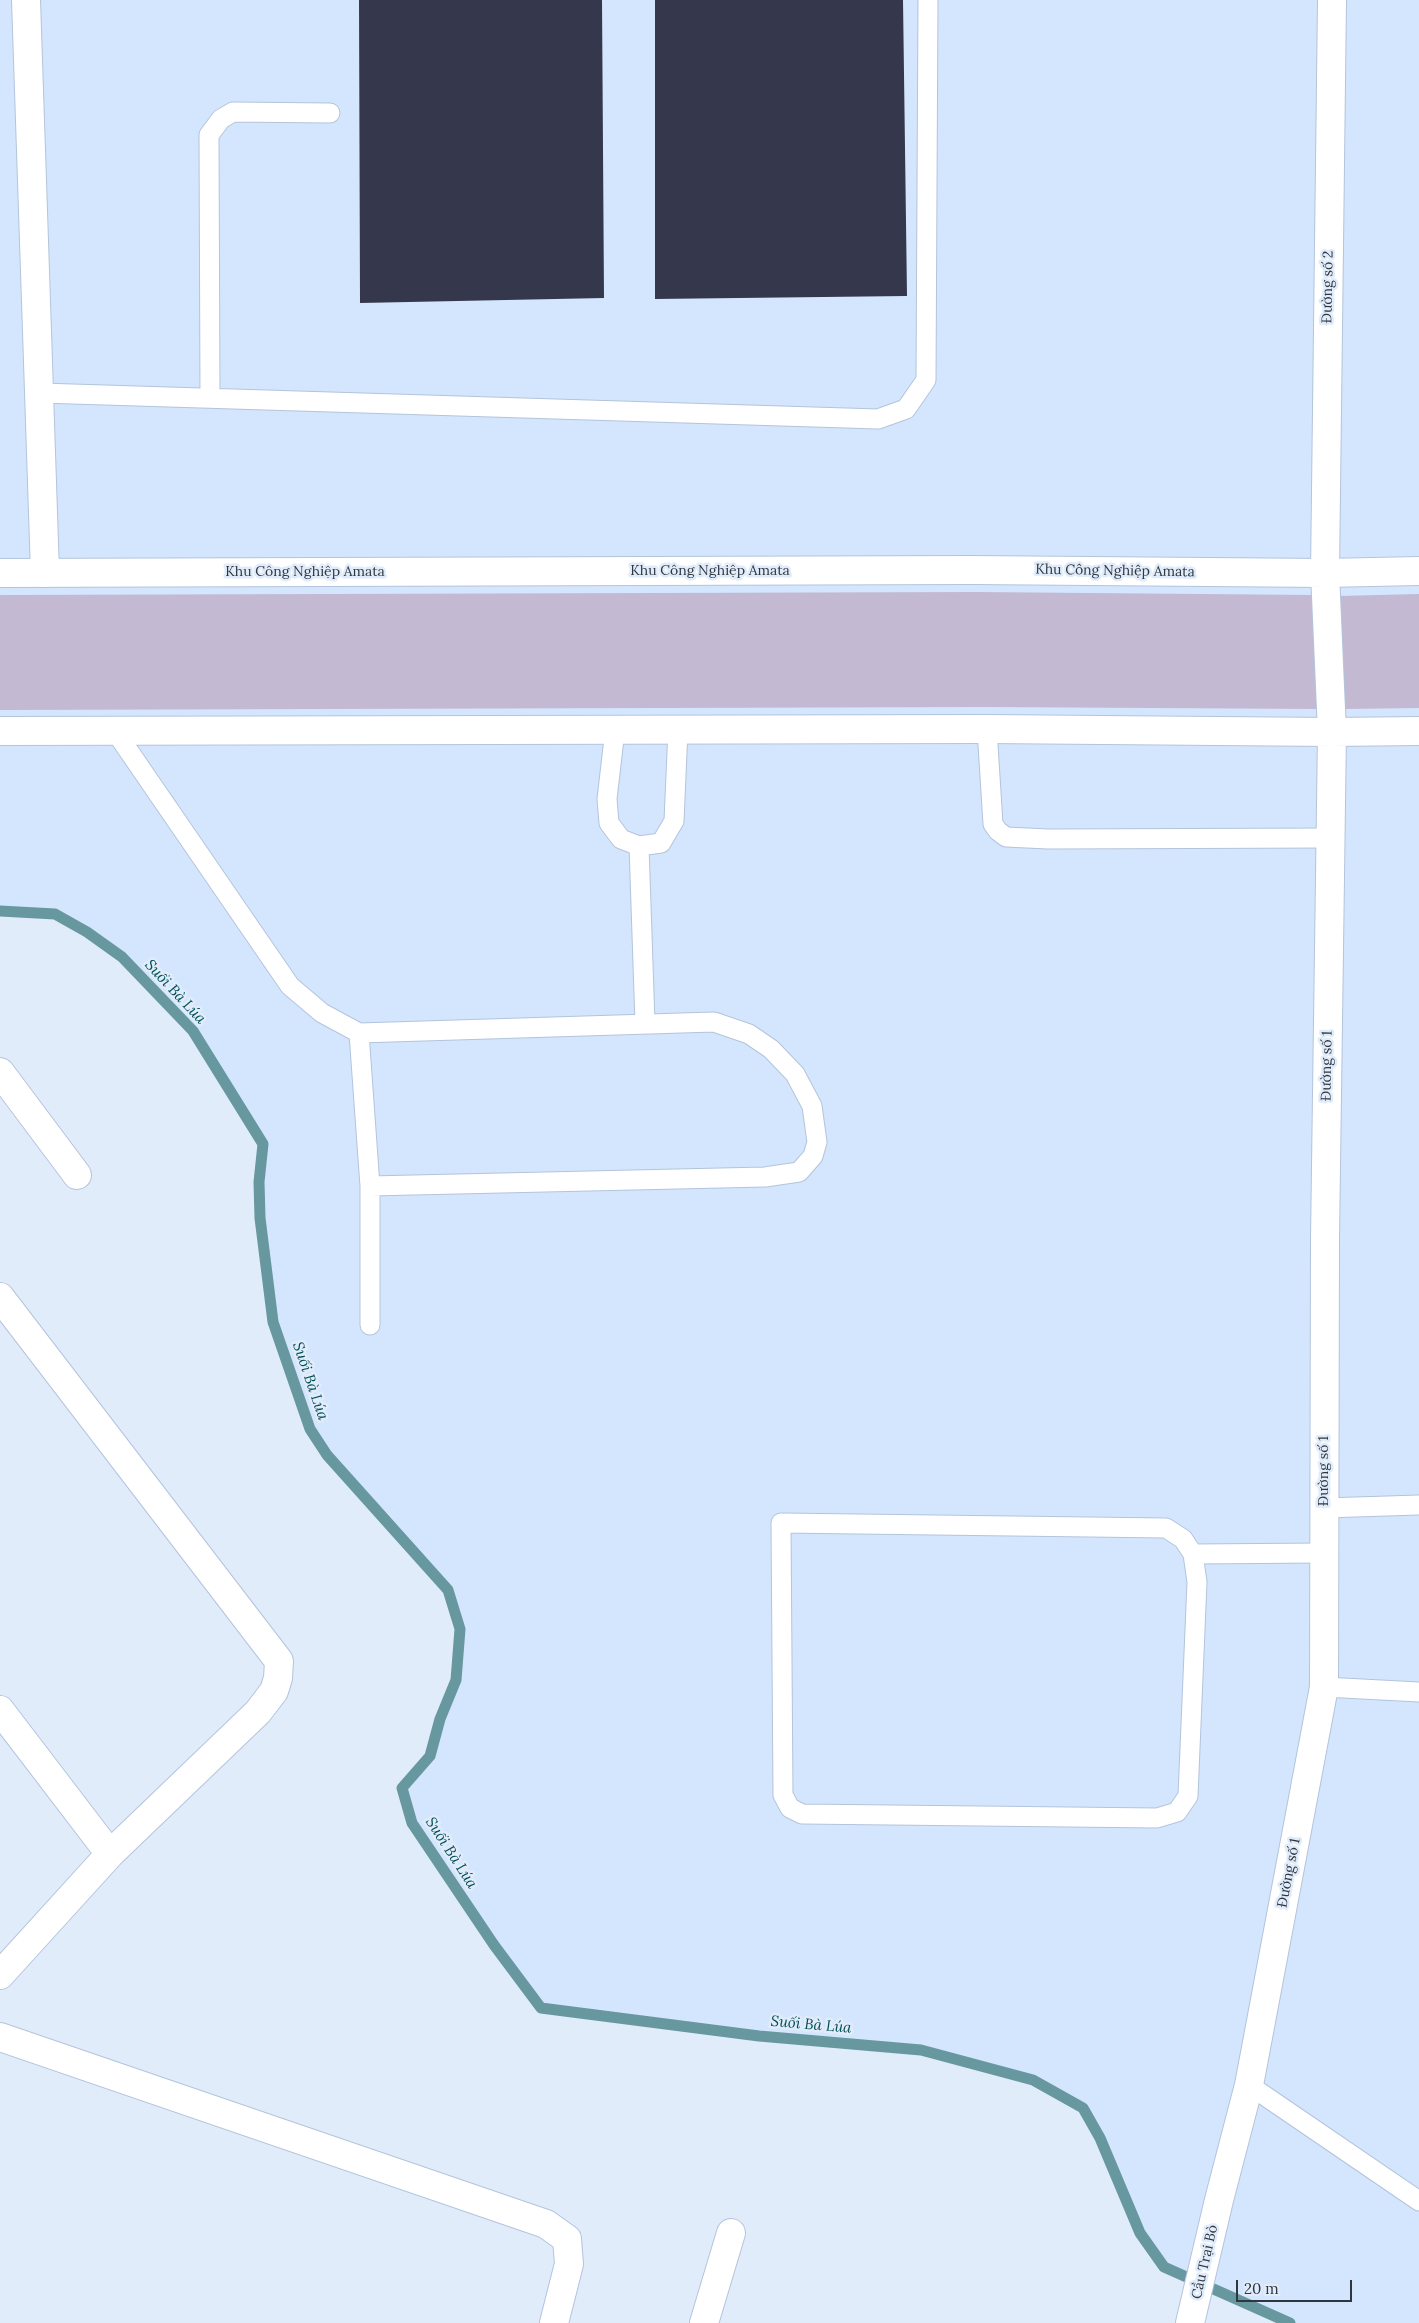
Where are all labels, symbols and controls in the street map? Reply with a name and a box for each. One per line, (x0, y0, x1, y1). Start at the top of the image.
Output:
street label: Đường số 2 (1319, 250, 1337, 324)
street label: Khu Công Nghiệp Amata (1035, 561, 1195, 581)
street label: Khu Công Nghiệp Amata (630, 563, 790, 579)
street label: Khu Công Nghiệp Amata (225, 564, 385, 580)
water label: Suối Bà Lúa (141, 956, 209, 1028)
street label: Đường số 1 (1318, 1031, 1336, 1101)
water label: Suối Bà Lúa (288, 1340, 332, 1422)
street label: Đường số 1 (1316, 1436, 1332, 1506)
water label: Suối Bà Lúa (421, 1814, 481, 1892)
street label: Đường số 1 (1274, 1837, 1304, 1909)
water label: Suối Bà Lúa (770, 2013, 852, 2037)
street label: Cầu Trại Bò (1188, 2223, 1222, 2301)
scale bar (1239, 2270, 1355, 2302)
text: 20 m (1244, 2279, 1279, 2298)

